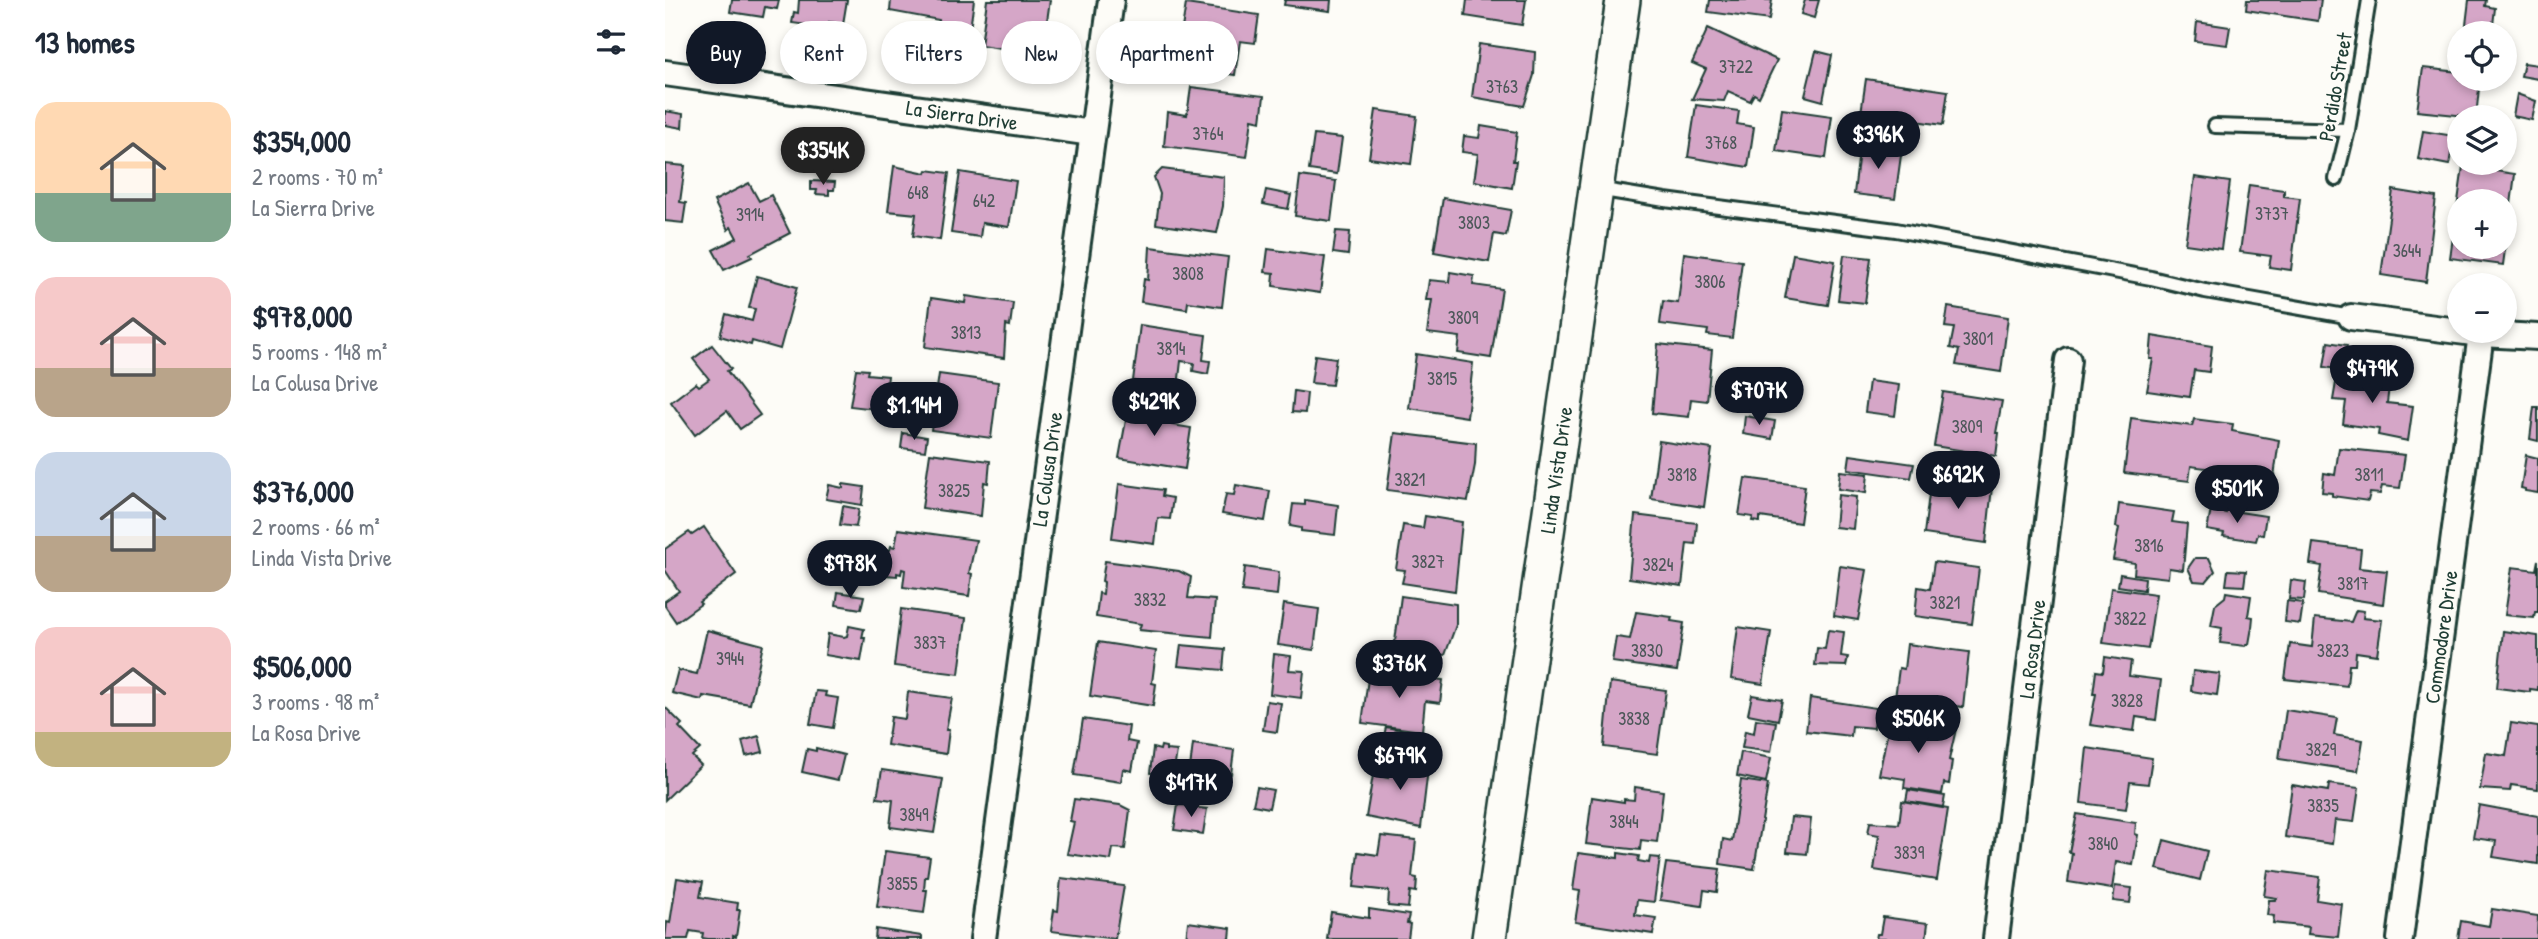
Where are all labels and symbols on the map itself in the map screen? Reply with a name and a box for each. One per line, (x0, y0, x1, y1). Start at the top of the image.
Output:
street label: Perdido Street (2311, 30, 2359, 144)
house number: 3722 (1719, 54, 1753, 79)
house number: 3763 (1486, 74, 1518, 99)
street label: La Sierra Drive (904, 93, 1020, 137)
pin: $396K (1829, 111, 1927, 171)
house number: 3764 (1193, 121, 1224, 146)
pin: $354K (774, 128, 872, 187)
house number: 3768 (1705, 130, 1737, 155)
house number: 648 (907, 180, 929, 205)
house number: 642 (973, 188, 996, 213)
house number: 3737 (2255, 201, 2289, 226)
house number: 3914 (736, 202, 764, 227)
house number: 3803 (1458, 210, 1490, 235)
house number: 3644 (2393, 238, 2422, 263)
house number: 3808 (1172, 261, 1204, 286)
house number: 3806 (1694, 269, 1726, 294)
house number: 3809 (1448, 305, 1479, 330)
house number: 3813 (951, 320, 981, 345)
house number: 3801 (1963, 326, 1993, 351)
house number: 3814 (1156, 336, 1186, 361)
pin: $479K (2323, 346, 2421, 405)
house number: 3815 (1427, 366, 1457, 391)
pin: $707K (1710, 368, 1808, 427)
pin: $429K (1105, 378, 1203, 438)
pin: $1.14M (857, 382, 971, 442)
street label: Linda Vista Drive (1533, 405, 1579, 535)
street label: La Colusa Drive (1025, 410, 1069, 528)
house number: 3809 (1952, 414, 1983, 439)
pin: $692K (1909, 452, 2007, 511)
house number: 3818 (1667, 462, 1697, 487)
house number: 3811 (2355, 462, 2383, 487)
pin: $501K (2188, 466, 2286, 525)
house number: 3821 (1395, 467, 1425, 492)
house number: 3825 (938, 478, 970, 503)
house number: 3816 (2134, 533, 2164, 558)
pin: $978K (801, 540, 899, 600)
house number: 3827 (1411, 549, 1445, 574)
house number: 3824 (1642, 552, 1674, 577)
street label: Commodore Drive (2417, 568, 2465, 706)
house number: 3817 (2337, 571, 2369, 596)
house number: 3832 (1134, 587, 1167, 612)
house number: 3821 (1930, 590, 1960, 615)
street label: La Rosa Drive (2012, 598, 2052, 700)
house number: 3822 (2114, 606, 2147, 631)
house number: 3837 (914, 630, 946, 655)
house number: 3830 (1631, 638, 1663, 663)
house number: 3823 (2317, 638, 2349, 663)
pin: $376K (1350, 640, 1448, 700)
house number: 3944 (716, 646, 744, 671)
house number: 3828 (2111, 688, 2143, 713)
pin: $506K (1869, 696, 1967, 755)
house number: 3838 (1618, 706, 1650, 731)
pin: $679K (1351, 732, 1449, 792)
house number: 3829 (2306, 737, 2337, 762)
pin: $417K (1142, 760, 1240, 819)
house number: 3835 (2307, 793, 2339, 818)
house number: 3849 (899, 802, 929, 827)
house number: 3844 (1609, 809, 1639, 834)
house number: 3840 (2088, 831, 2118, 856)
house number: 3839 (1894, 840, 1925, 865)
house number: 3855 (886, 871, 918, 896)

